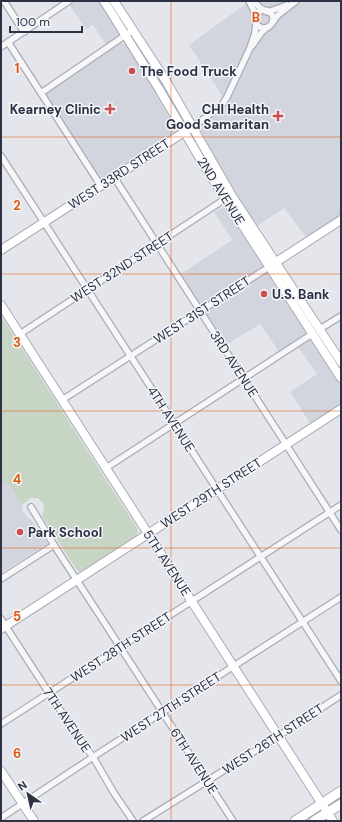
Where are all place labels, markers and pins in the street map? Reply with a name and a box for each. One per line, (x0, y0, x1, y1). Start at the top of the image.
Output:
place label: The Food Truck (140, 63, 237, 80)
marker: The Food Truck (127, 66, 137, 76)
place label: Kearney Clinic (10, 101, 101, 118)
place label: CHI Health Good Samaritan (166, 101, 269, 133)
marker: Kearney Clinic (104, 103, 116, 115)
marker: CHI Health Good Samaritan (272, 110, 284, 122)
place label: U.S. Bank (272, 286, 330, 303)
marker: U.S. Bank (259, 289, 269, 299)
place label: Park School (28, 524, 102, 541)
marker: Park School (15, 527, 25, 537)

